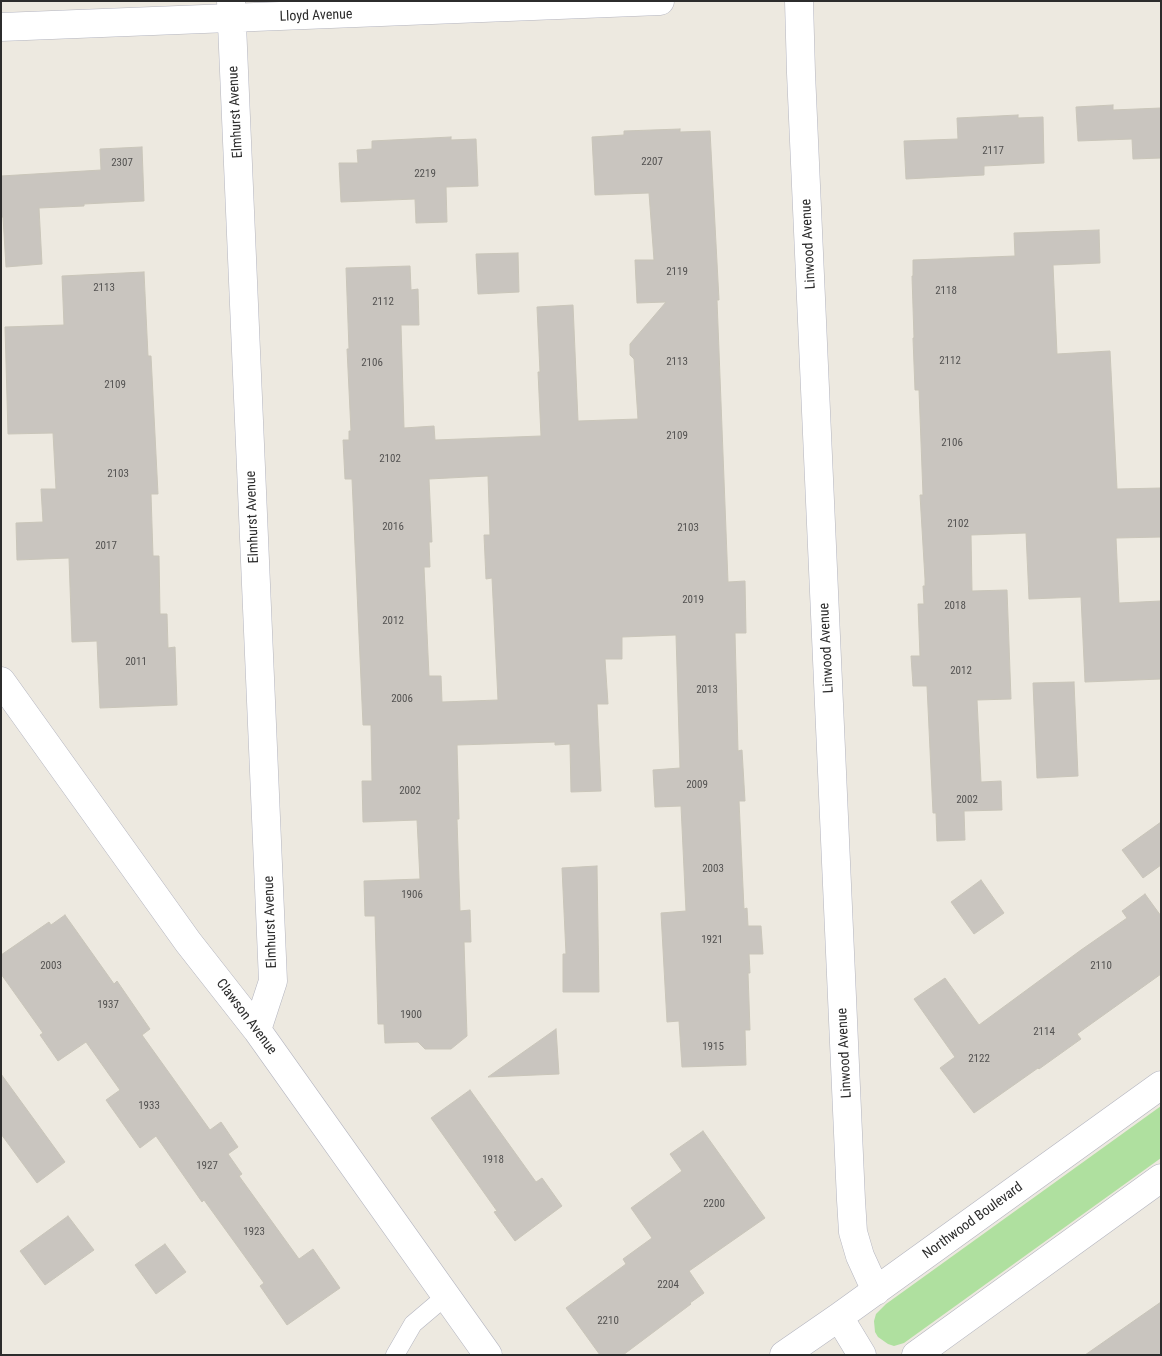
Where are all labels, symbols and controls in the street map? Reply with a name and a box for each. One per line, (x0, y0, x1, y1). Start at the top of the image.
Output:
street label: Lloyd Avenue (279, 6, 353, 26)
street label: Elmhurst Avenue (225, 65, 247, 159)
house number: 2117 (982, 144, 1004, 158)
house number: 2207 (641, 155, 663, 169)
house number: 2307 (111, 156, 133, 170)
house number: 2219 (414, 167, 436, 181)
street label: Linwood Avenue (798, 198, 820, 290)
house number: 2119 (666, 265, 688, 279)
house number: 2113 (93, 281, 115, 295)
house number: 2118 (935, 284, 957, 298)
house number: 2112 (372, 295, 394, 309)
house number: 2112 (939, 354, 961, 368)
house number: 2113 (666, 355, 688, 369)
house number: 2106 (361, 356, 383, 370)
house number: 2109 (104, 378, 126, 392)
house number: 2109 (666, 429, 688, 443)
house number: 2106 (941, 436, 963, 450)
house number: 2102 (379, 452, 401, 466)
house number: 2103 (107, 467, 129, 481)
street label: Elmhurst Avenue (243, 470, 263, 564)
house number: 2102 (947, 517, 969, 531)
house number: 2016 (382, 520, 404, 534)
house number: 2103 (677, 521, 699, 535)
house number: 2017 (95, 539, 117, 553)
house number: 2019 (682, 593, 704, 607)
house number: 2018 (944, 599, 966, 613)
street label: Linwood Avenue (816, 602, 838, 694)
house number: 2012 (382, 614, 404, 628)
house number: 2011 (125, 655, 147, 669)
house number: 2012 (950, 664, 972, 678)
house number: 2013 (696, 683, 718, 697)
house number: 2006 (391, 692, 413, 706)
house number: 2009 (686, 778, 708, 792)
house number: 2002 (399, 784, 421, 798)
house number: 2002 (956, 793, 978, 807)
house number: 2003 (702, 862, 724, 876)
street label: Elmhurst Avenue (261, 875, 281, 969)
house number: 1906 (401, 888, 423, 902)
house number: 1921 (701, 933, 723, 947)
house number: 2003 (40, 959, 62, 973)
house number: 2110 (1090, 959, 1112, 973)
street label: Clawson Avenue (212, 976, 280, 1058)
house number: 1937 (97, 998, 119, 1012)
street label: Linwood Avenue (834, 1007, 856, 1099)
house number: 1900 (400, 1008, 422, 1022)
house number: 2114 (1033, 1025, 1055, 1039)
house number: 1915 (702, 1040, 724, 1054)
house number: 2122 (968, 1052, 990, 1066)
house number: 1933 (138, 1099, 160, 1113)
house number: 1918 (482, 1153, 504, 1167)
house number: 1927 (196, 1159, 218, 1173)
street label: Northwood Boulevard (920, 1179, 1026, 1263)
house number: 2200 (703, 1197, 725, 1211)
house number: 1923 (243, 1225, 265, 1239)
house number: 2204 (657, 1278, 679, 1292)
house number: 2210 (597, 1314, 619, 1328)

